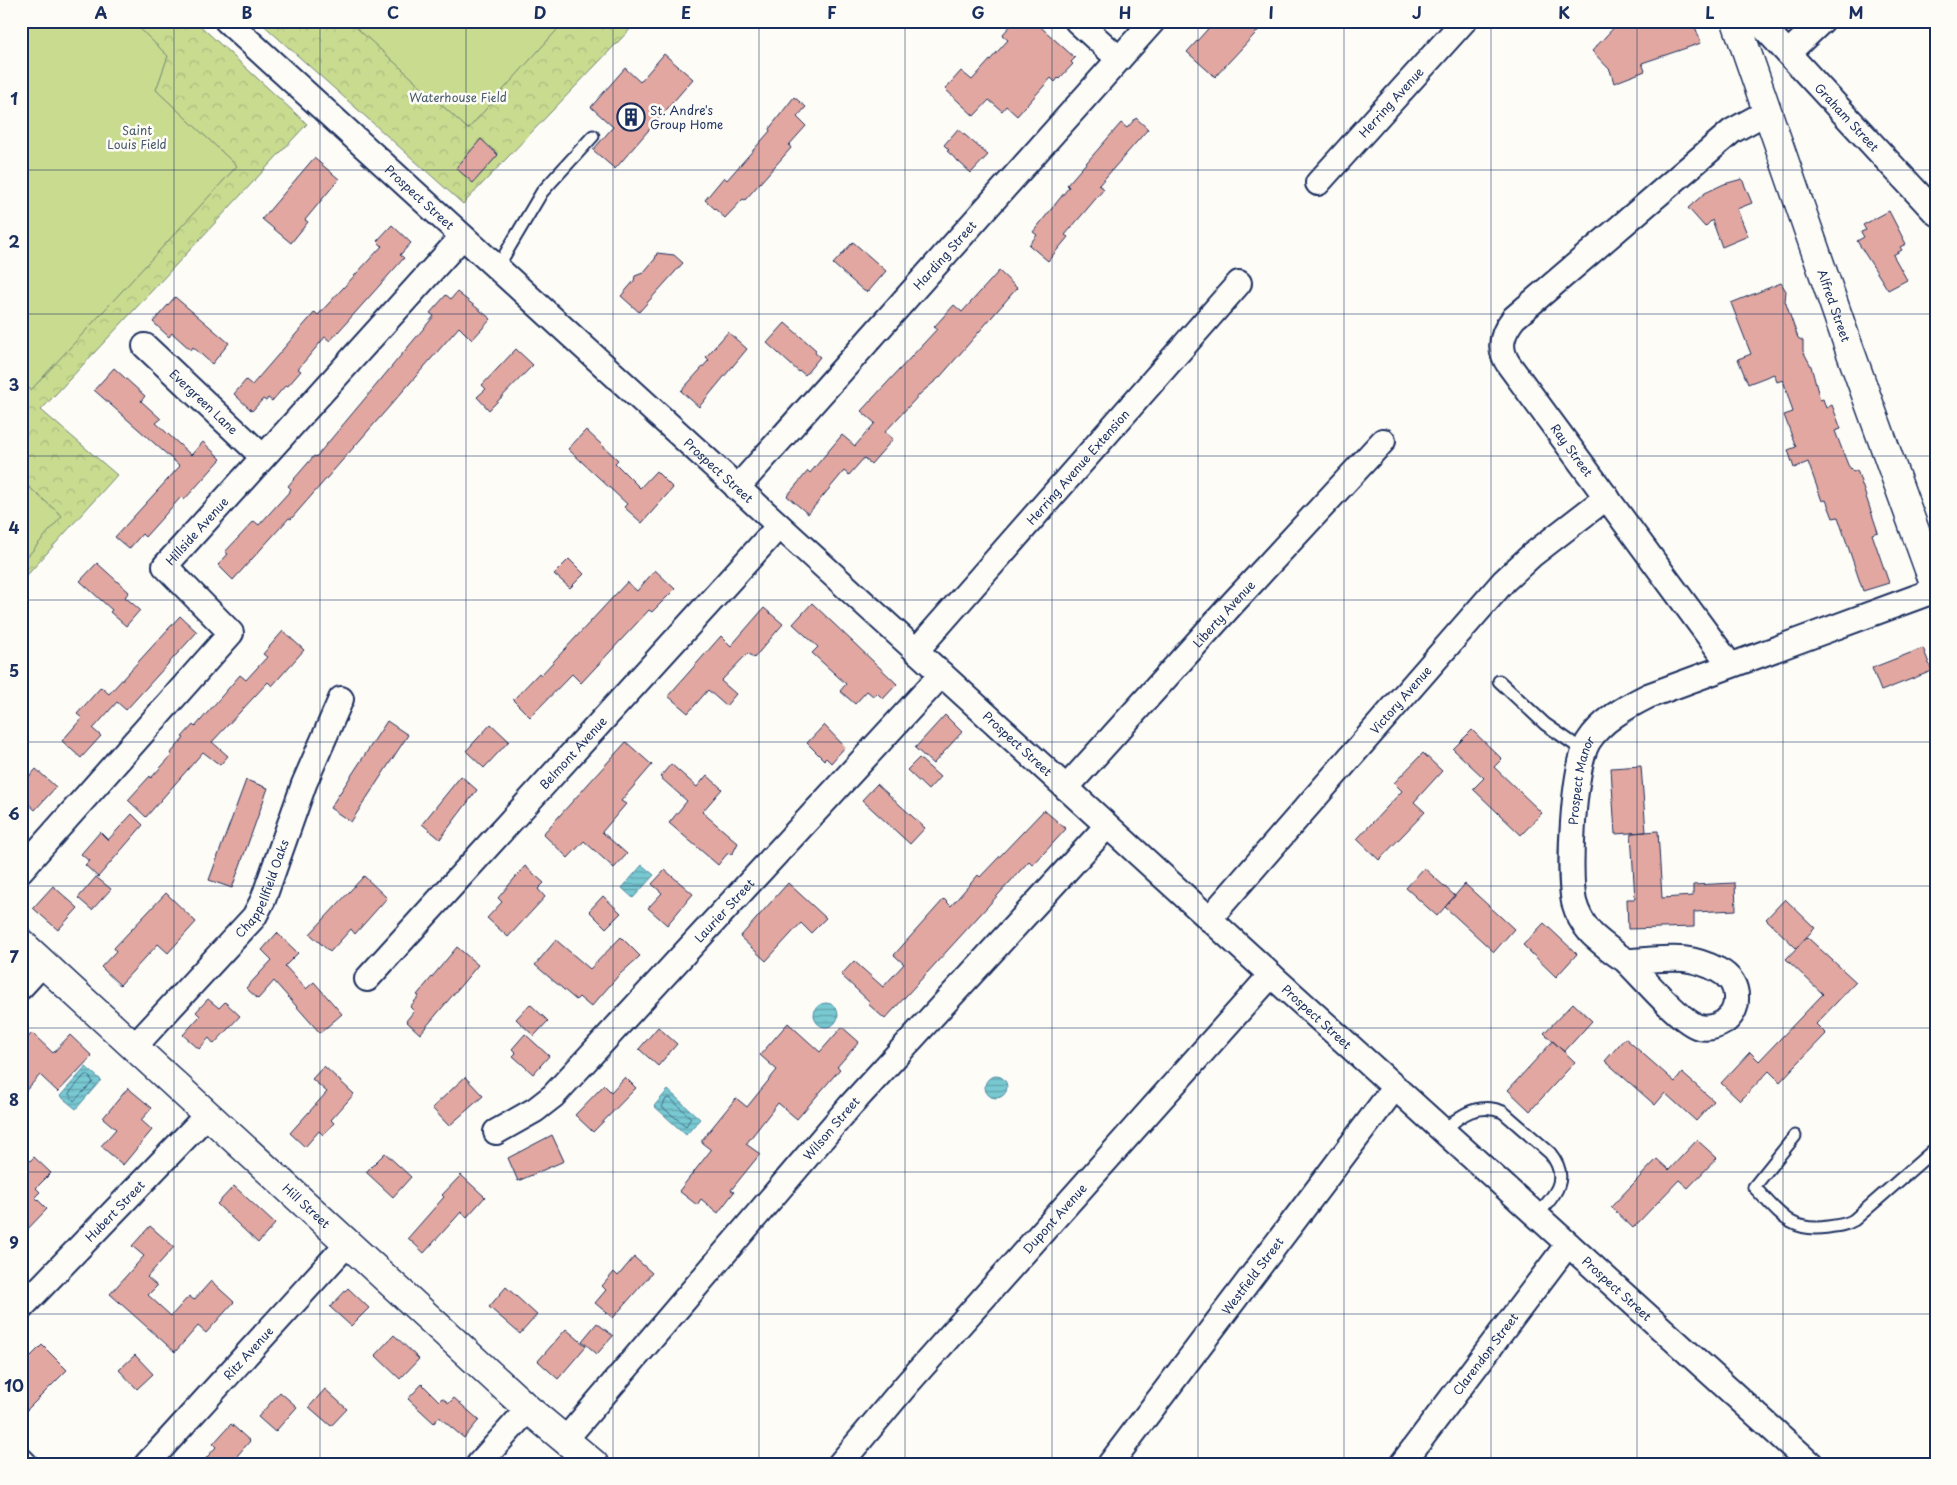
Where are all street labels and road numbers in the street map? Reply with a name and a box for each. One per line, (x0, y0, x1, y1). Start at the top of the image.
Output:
street label: Herring Avenue (1354, 63, 1428, 141)
street label: Graham Street (1811, 79, 1883, 155)
street label: Prospect Street (381, 161, 459, 234)
street label: Harding Street (909, 217, 980, 293)
street label: Alfred Street (1813, 267, 1855, 344)
street label: Evergreen Lane (166, 365, 243, 438)
street label: Herring Avenue Extension (1022, 405, 1133, 528)
street label: Ray Street (1547, 420, 1597, 480)
street label: Prospect Street (680, 434, 758, 507)
street label: Hillside Avenue (161, 493, 232, 569)
street label: Liberty Avenue (1188, 576, 1259, 651)
street label: Victory Avenue (1365, 661, 1436, 738)
street label: Prospect Street (979, 707, 1056, 780)
street label: Belmont Avenue (535, 712, 611, 793)
street label: Prospect Manor (1564, 732, 1599, 826)
street label: Chappellfield Oaks (231, 836, 293, 941)
street label: Laurier Street (690, 874, 758, 946)
street label: Prospect Street (1278, 980, 1356, 1053)
street label: Wilson Street (799, 1092, 864, 1164)
street label: Hubert Street (81, 1176, 149, 1246)
street label: Hill Street (279, 1179, 335, 1232)
street label: Dupont Avenue (1018, 1179, 1091, 1257)
street label: Westfield Street (1217, 1233, 1288, 1318)
street label: Prospect Street (1578, 1252, 1656, 1325)
street label: Clarendon Street (1448, 1309, 1522, 1399)
street label: Ritz Avenue (219, 1322, 277, 1384)

